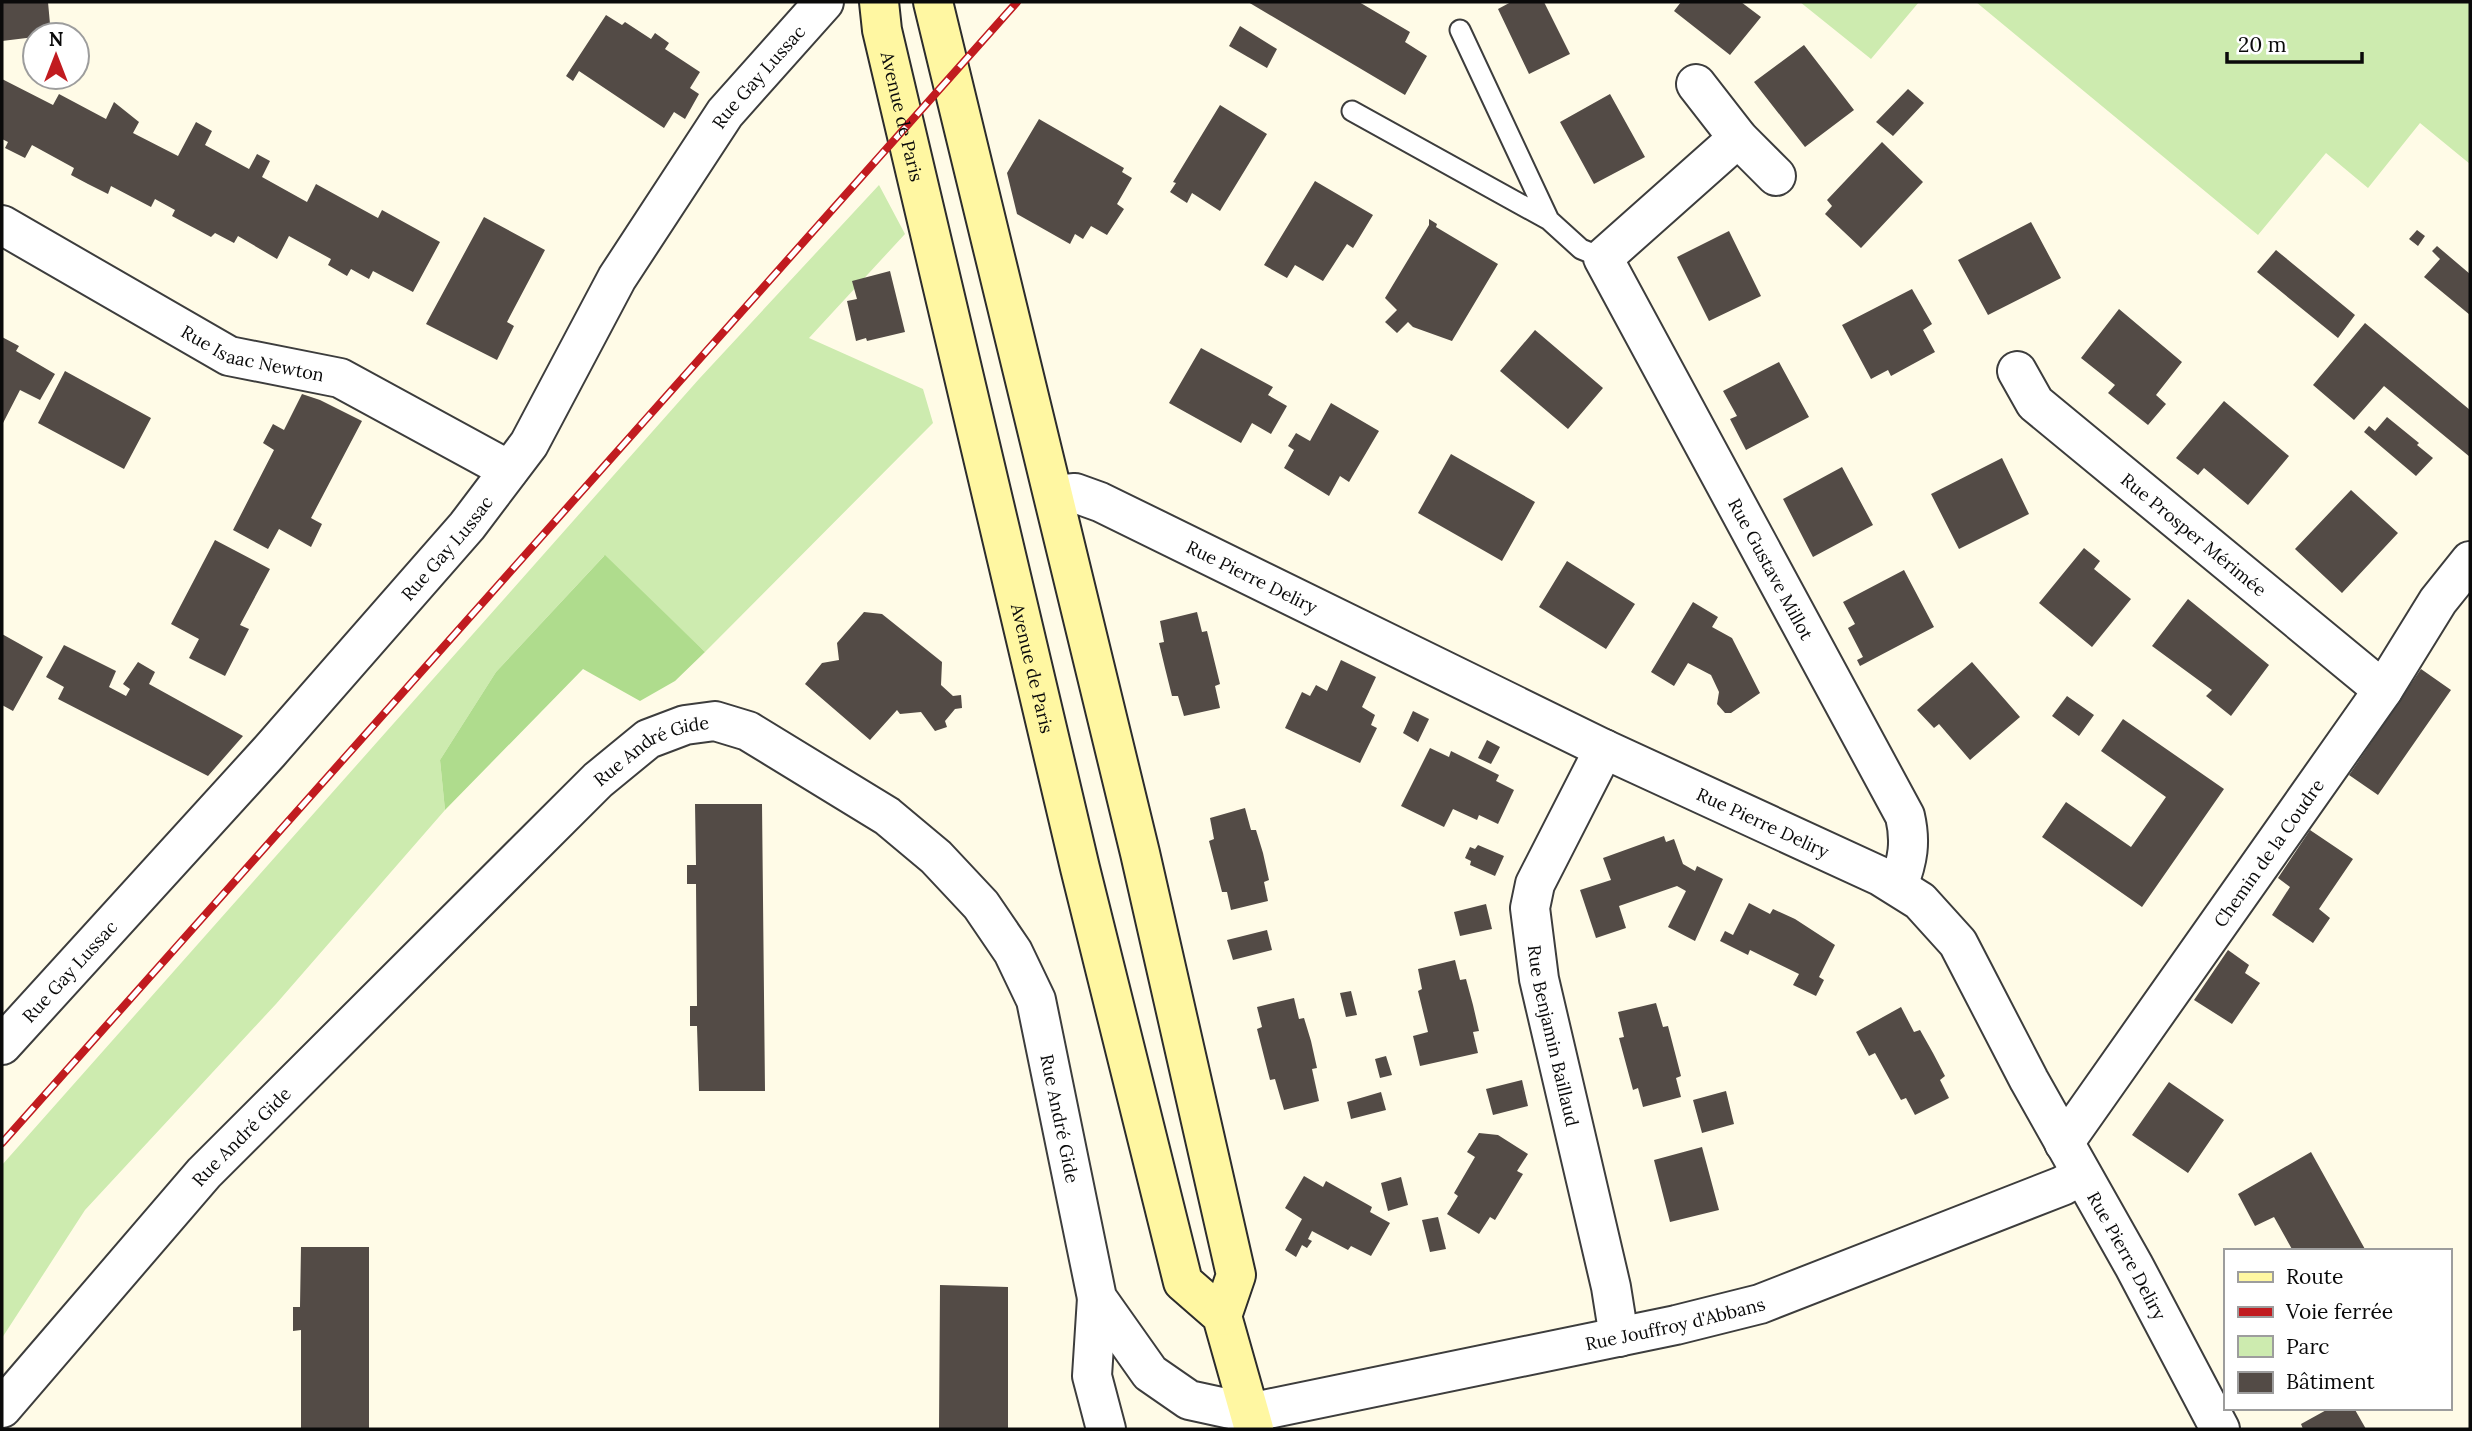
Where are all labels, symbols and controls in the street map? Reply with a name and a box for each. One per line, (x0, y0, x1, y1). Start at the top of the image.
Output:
street label: Rue Gay Lussac (707, 20, 810, 133)
north arrow (21, 21, 91, 91)
scale bar (2227, 21, 2362, 65)
text: N (49, 27, 64, 51)
text: 20 m (2238, 31, 2287, 58)
street label: Avenue de Paris (876, 48, 929, 184)
street label: Rue Isaac Newton (177, 320, 326, 386)
street label: Rue Prosper Mérimée (2117, 468, 2272, 601)
street label: Rue Gay Lussac (396, 491, 497, 605)
street label: Rue Gustave Millot (1724, 494, 1819, 644)
street label: Rue Pierre Deliry (1183, 535, 1322, 619)
street label: Avenue de Paris (1006, 600, 1059, 735)
street label: Rue André Gide (588, 710, 710, 791)
street label: Chemin de la Coudre (2208, 774, 2329, 931)
street label: Rue Pierre Deliry (1693, 782, 1833, 863)
street label: Rue Gay Lussac (17, 915, 122, 1027)
street label: Rue Benjamin Baillaud (1523, 943, 1585, 1129)
street label: Rue André Gide (1036, 1052, 1085, 1185)
street label: Rue André Gide (187, 1082, 296, 1191)
street label: Rue Pierre Deliry (2083, 1187, 2172, 1324)
legend (2224, 1249, 2451, 1410)
text: Route (2286, 1263, 2343, 1290)
street label: Rue Jouffroy d'Abbans (1583, 1292, 1768, 1355)
text: Voie ferrée (2285, 1298, 2393, 1325)
text: Parc (2286, 1333, 2330, 1360)
text: Bâtiment (2286, 1368, 2375, 1395)

